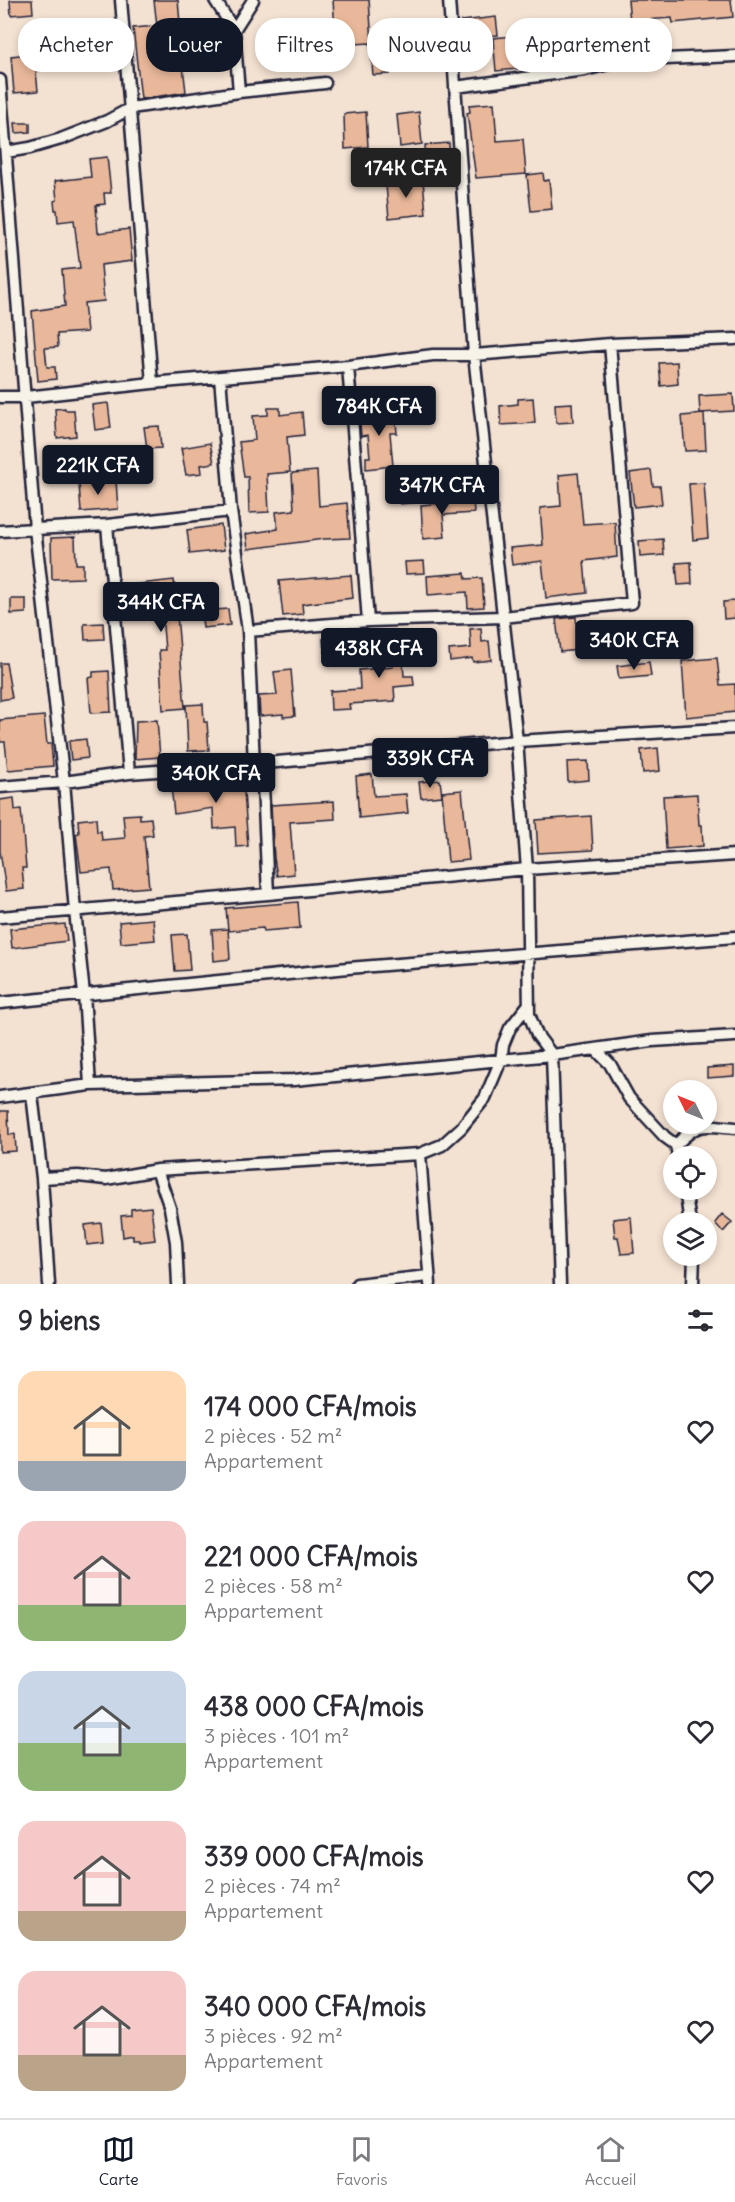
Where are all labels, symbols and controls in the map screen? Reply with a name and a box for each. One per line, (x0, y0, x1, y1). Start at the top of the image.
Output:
chip: Acheter (18, 18, 134, 72)
chip: Louer (146, 18, 243, 72)
chip: Filtres (255, 18, 355, 72)
chip: Nouveau (367, 18, 493, 72)
chip: Appartement (505, 18, 672, 72)
pin: 174K CFA (344, 148, 468, 199)
text: 174K CFA (365, 155, 447, 180)
pin: 784K CFA (317, 386, 441, 437)
text: 784K CFA (336, 393, 422, 418)
pin: 221K CFA (36, 445, 160, 496)
text: 221K CFA (56, 452, 140, 477)
pin: 347K CFA (380, 465, 504, 516)
text: 347K CFA (399, 472, 485, 497)
pin: 344K CFA (99, 582, 223, 633)
text: 344K CFA (117, 589, 205, 614)
pin: 340K CFA (572, 620, 696, 671)
text: 340K CFA (589, 627, 679, 652)
pin: 438K CFA (317, 628, 441, 679)
text: 438K CFA (335, 635, 423, 660)
pin: 339K CFA (368, 738, 492, 789)
text: 339K CFA (386, 745, 474, 770)
pin: 340K CFA (154, 753, 278, 804)
text: 340K CFA (171, 760, 261, 785)
north arrow (663, 1080, 717, 1134)
map controls (663, 1080, 717, 1266)
button: locate (663, 1146, 717, 1200)
button: layers (663, 1212, 717, 1266)
text: 9 biens (18, 1304, 100, 1337)
icon: filters (684, 1304, 717, 1337)
text: 174 000 CFA/mois (204, 1390, 417, 1423)
icon: home (66, 1395, 138, 1467)
icon: heart (684, 1415, 717, 1448)
text: 2 pièces · 52 m² (204, 1423, 342, 1448)
text: Appartement (204, 1448, 323, 1473)
text: 221 000 CFA/mois (204, 1540, 418, 1573)
icon: home (66, 1545, 138, 1617)
icon: heart (684, 1565, 717, 1598)
text: 2 pièces · 58 m² (204, 1573, 343, 1598)
text: Appartement (204, 1598, 323, 1623)
text: 438 000 CFA/mois (204, 1690, 424, 1723)
icon: home (66, 1695, 138, 1767)
icon: heart (684, 1715, 717, 1748)
text: 3 pièces · 101 m² (204, 1723, 349, 1748)
text: Appartement (204, 1748, 323, 1773)
text: 339 000 CFA/mois (204, 1840, 424, 1873)
icon: home (66, 1845, 138, 1917)
icon: heart (684, 1865, 717, 1898)
text: 2 pièces · 74 m² (204, 1873, 341, 1898)
text: Appartement (204, 1898, 323, 1923)
text: 340 000 CFA/mois (204, 1990, 426, 2023)
icon: home (66, 1995, 138, 2067)
icon: heart (684, 2015, 717, 2048)
text: 3 pièces · 92 m² (204, 2023, 343, 2048)
text: Appartement (204, 2048, 323, 2073)
tab: Carte (99, 2133, 139, 2189)
tab: Favoris (336, 2133, 387, 2189)
tab: Accueil (585, 2133, 636, 2189)

